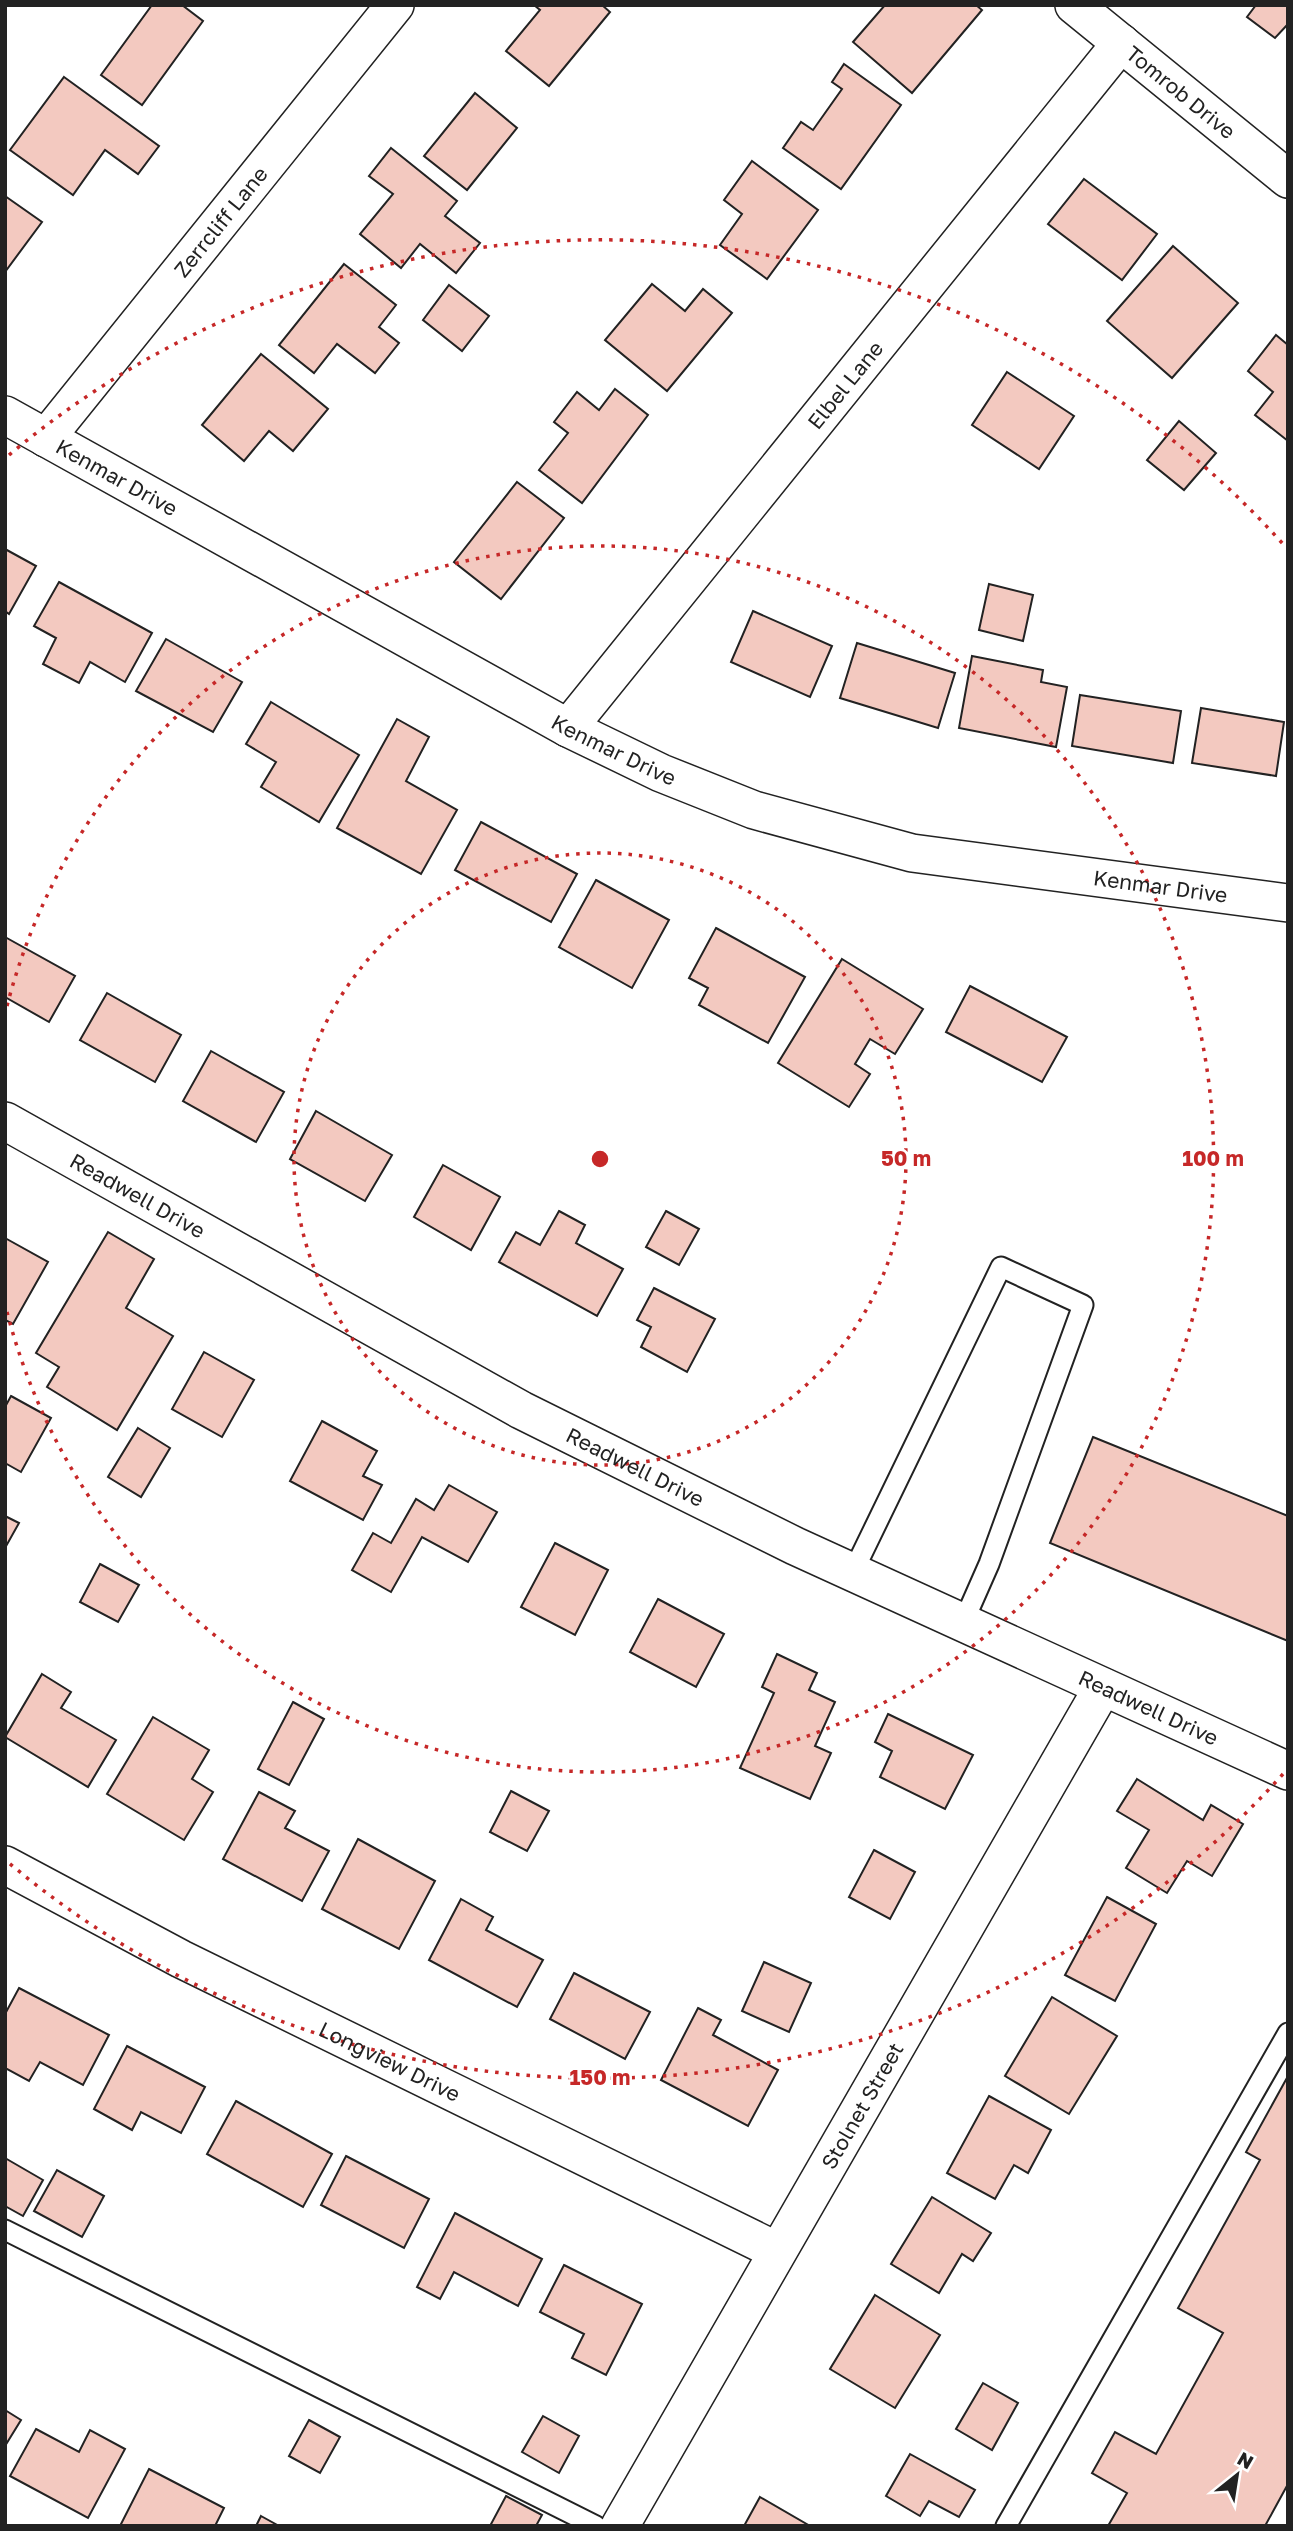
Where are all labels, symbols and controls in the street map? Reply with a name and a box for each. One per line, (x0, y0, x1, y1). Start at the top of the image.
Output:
street label: Tomrob Drive (1121, 40, 1241, 144)
street label: Zerrcliff Lane (168, 161, 273, 282)
street label: Elbel Lane (802, 336, 888, 434)
street label: Kenmar Drive (51, 433, 182, 521)
street label: Kenmar Drive (547, 708, 680, 791)
street label: Kenmar Drive (1092, 864, 1229, 908)
text: 50 m (881, 1145, 931, 1171)
text: 100 m (1182, 1145, 1244, 1171)
street label: Readwell Drive (65, 1147, 210, 1243)
centre of rings (588, 1147, 612, 1171)
street label: Readwell Drive (562, 1422, 709, 1512)
street label: Readwell Drive (1075, 1664, 1223, 1751)
street label: Longview Drive (315, 2016, 465, 2107)
street label: Stolnet Street (815, 2038, 909, 2174)
text: 150 m (570, 2064, 630, 2090)
north arrow (1202, 2440, 1272, 2510)
text: N (1234, 2446, 1258, 2473)

